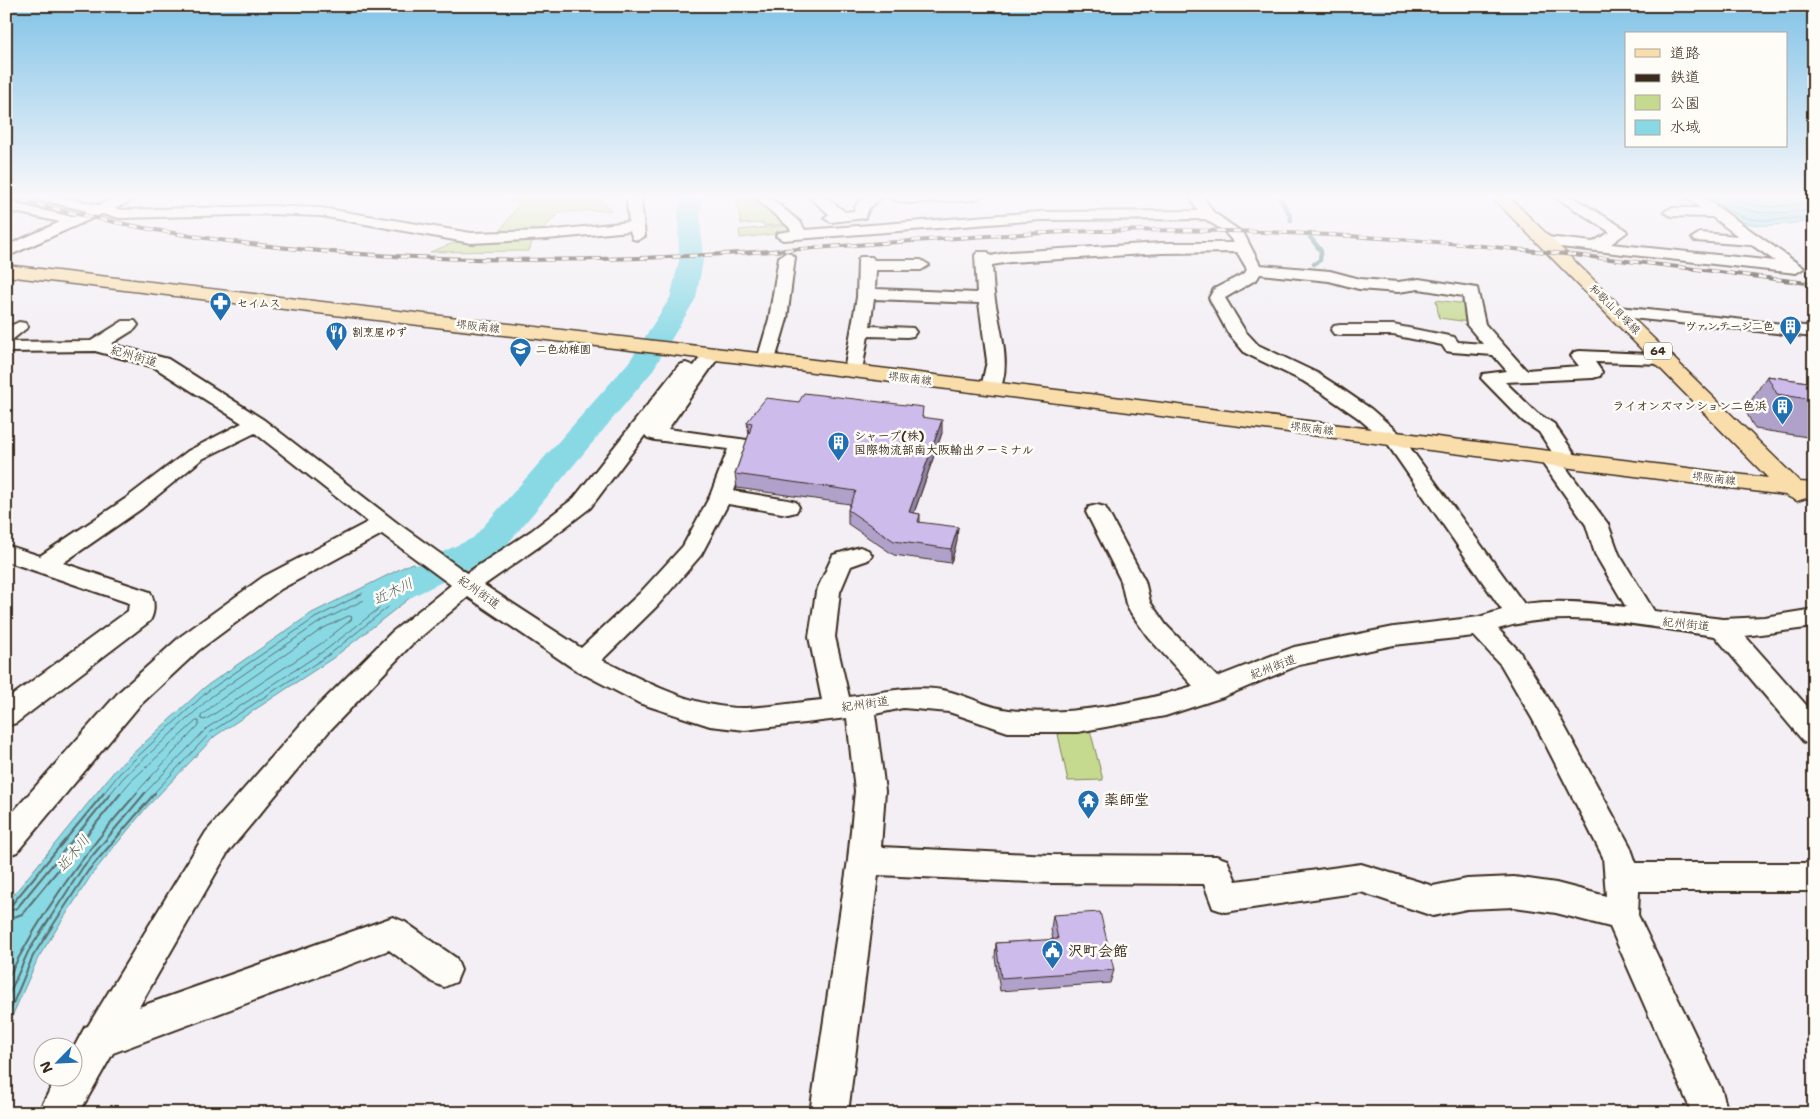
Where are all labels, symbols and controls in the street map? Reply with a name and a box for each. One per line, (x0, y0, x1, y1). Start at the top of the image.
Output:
legend (1625, 32, 1788, 148)
text: 道路 (1670, 43, 1700, 63)
text: 鉄道 (1670, 67, 1700, 87)
text: 公園 (1670, 93, 1700, 113)
text: 水域 (1670, 117, 1700, 137)
street label: 和歌山貝塚線 (1586, 281, 1644, 338)
pharmacy icon: セイムス (209, 291, 233, 322)
place label: セイムス (237, 296, 281, 311)
building icon: ヴァンテージ二色 (1778, 314, 1802, 345)
street label: 堺阪南線 (455, 316, 501, 337)
place label: ヴァンテージ二色 (1685, 319, 1774, 334)
restaurant icon: 割烹屋ゆず (324, 320, 348, 351)
place label: 割烹屋ゆず (352, 325, 407, 340)
school or university icon: 二色幼稚園 (508, 337, 532, 368)
street label: 紀州街道 (109, 342, 159, 370)
place label: 二色幼稚園 (536, 342, 591, 357)
road number: 64 (1644, 342, 1672, 360)
street label: 堺阪南線 (887, 368, 933, 389)
building icon: ライオンズマンション二色浜 (1771, 394, 1795, 425)
place label: ライオンズマンション二色浜 (1612, 398, 1767, 414)
street label: 堺阪南線 (1289, 418, 1335, 439)
place label: シャープ(株) 国際物流部南大阪輸出ターミナル (854, 428, 1034, 458)
building icon: シャープ(株) 国際物流部南大阪輸出ターミナル (826, 431, 850, 462)
street label: 堺阪南線 (1691, 468, 1737, 489)
street label: 紀州街道 (455, 572, 503, 612)
water label: 近木川 (370, 574, 416, 608)
street label: 紀州街道 (1661, 614, 1711, 634)
street label: 紀州街道 (1248, 651, 1298, 683)
street label: 紀州街道 (840, 693, 890, 715)
temple icon: 薬師堂 (1076, 788, 1100, 819)
place label: 薬師堂 (1104, 790, 1149, 810)
water label: 近木川 (53, 831, 93, 875)
public building icon: 沢町会館 (1040, 939, 1064, 970)
place label: 沢町会館 (1068, 941, 1128, 961)
north arrow (32, 1036, 82, 1086)
text: N (36, 1059, 57, 1076)

